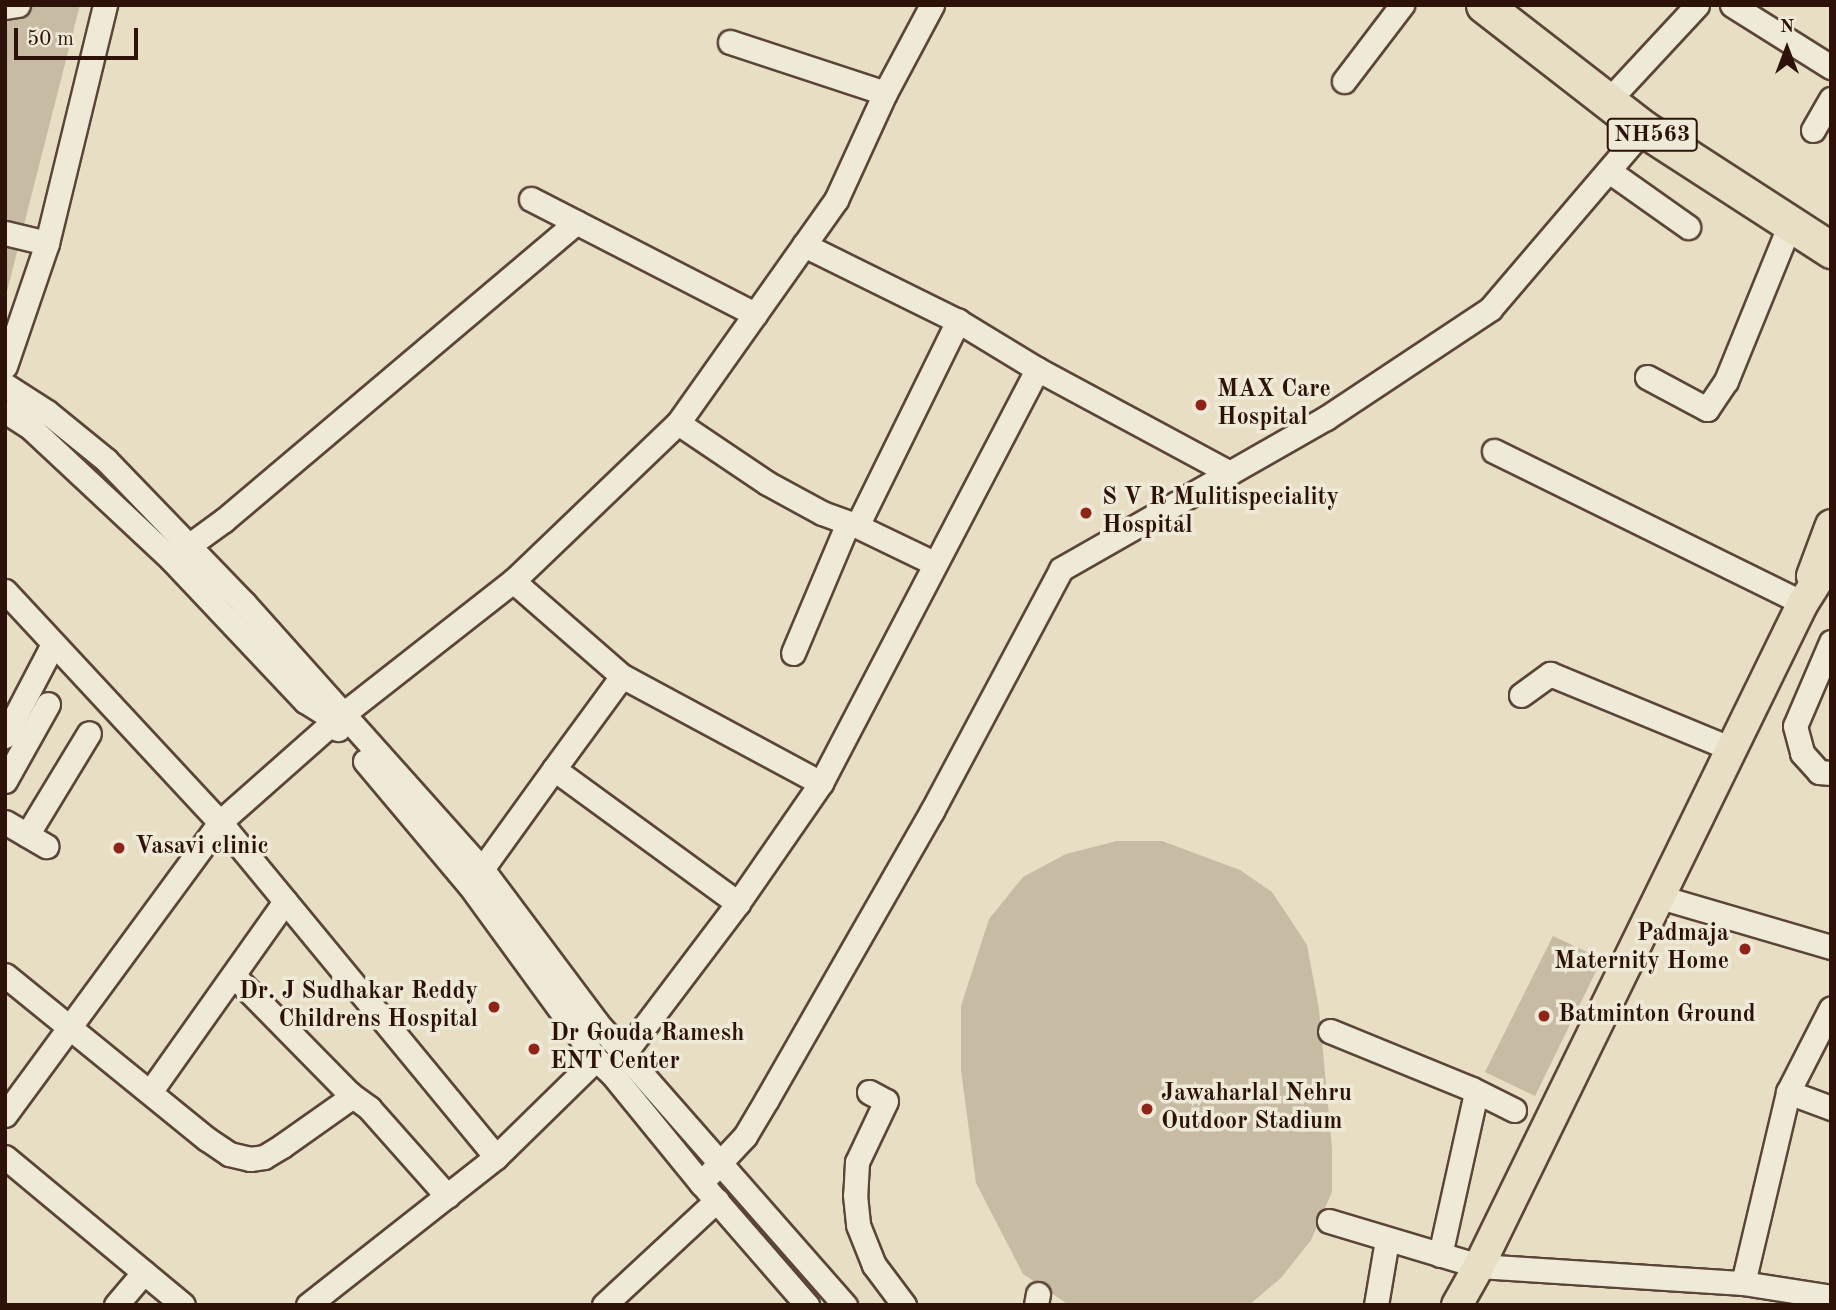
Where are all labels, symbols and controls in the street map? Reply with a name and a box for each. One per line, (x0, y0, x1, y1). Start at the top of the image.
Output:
scale bar (18, 14, 142, 58)
north arrow (1752, 14, 1822, 84)
text: N (1780, 18, 1794, 37)
text: 50 m (27, 29, 74, 50)
road number: NH563 (1606, 116, 1698, 154)
place label: MAX Care Hospital (1217, 377, 1331, 433)
marker: MAX Care Hospital (1191, 395, 1211, 415)
place label: S V R Mulitispeciality Hospital (1102, 485, 1339, 541)
marker: S V R Mulitispeciality Hospital (1076, 503, 1096, 523)
place label: Vasavi clinic (135, 834, 269, 862)
marker: Vasavi clinic (109, 838, 129, 858)
place label: Padmaja Maternity Home (1554, 921, 1729, 977)
marker: Padmaja Maternity Home (1735, 939, 1755, 959)
place label: Dr. J Sudhakar Reddy Childrens Hospital (239, 979, 478, 1035)
marker: Dr. J Sudhakar Reddy Childrens Hospital (484, 997, 504, 1017)
place label: Batminton Ground (1558, 1002, 1756, 1030)
marker: Batminton Ground (1536, 1008, 1552, 1024)
place label: Dr Gouda Ramesh ENT Center (550, 1021, 744, 1077)
marker: Dr Gouda Ramesh ENT Center (524, 1039, 544, 1059)
place label: Jawaharlal Nehru Outdoor Stadium (1161, 1081, 1352, 1137)
marker: Jawaharlal Nehru Outdoor Stadium (1139, 1101, 1155, 1117)

